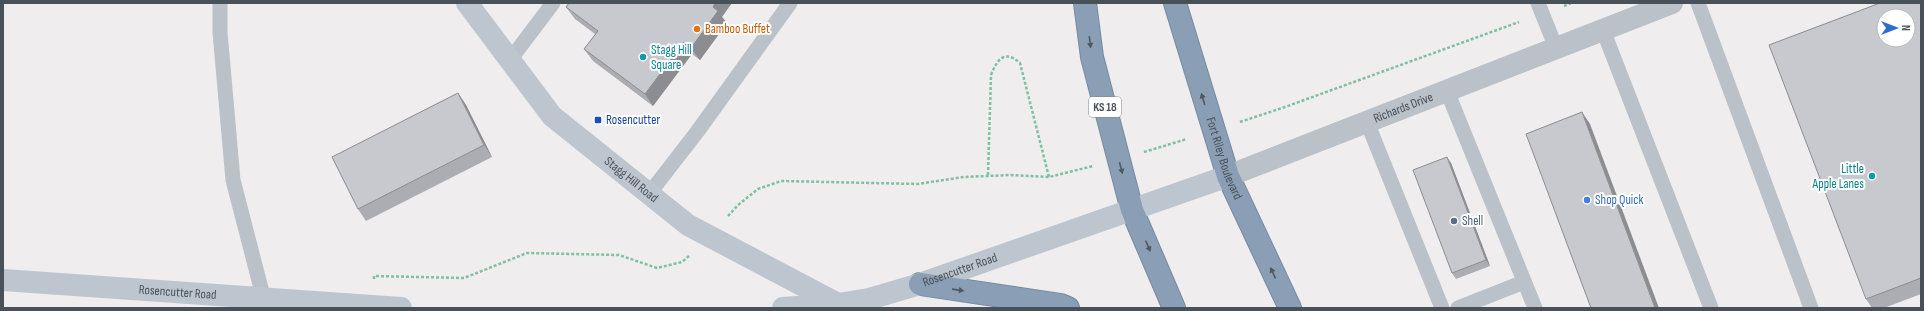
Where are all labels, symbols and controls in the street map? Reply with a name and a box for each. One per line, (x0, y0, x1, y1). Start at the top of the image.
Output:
north arrow (1876, 8, 1916, 48)
place label: Bamboo Buffet (705, 21, 770, 37)
marker: Bamboo Buffet (692, 24, 702, 34)
text: N (1899, 25, 1912, 31)
one-way arrow (1087, 36, 1093, 48)
place label: Stagg Hill Square (651, 42, 692, 73)
marker: Stagg Hill Square (638, 52, 648, 62)
street label: Richards Drive (1371, 89, 1435, 127)
one-way arrow (1200, 93, 1206, 105)
road number: KS 18 (1089, 97, 1121, 117)
place label: Rosencutter (606, 112, 660, 128)
marker: Rosencutter (593, 115, 603, 125)
street label: Fort Riley Boulevard (1202, 115, 1246, 202)
street label: Stagg Hill Road (601, 153, 661, 206)
place label: Little Apple Lanes (1811, 161, 1864, 192)
one-way arrow (1118, 162, 1124, 174)
marker: Little Apple Lanes (1867, 171, 1877, 181)
place label: Shop Quick (1595, 192, 1643, 208)
marker: Shop Quick (1582, 195, 1592, 205)
place label: Shell (1462, 213, 1483, 229)
marker: Shell (1449, 216, 1459, 226)
one-way arrow (1144, 240, 1151, 252)
street label: Rosencutter Road (920, 250, 999, 290)
one-way arrow (1270, 267, 1276, 278)
street label: Rosencutter Road (138, 282, 217, 303)
one-way arrow (952, 287, 964, 293)

